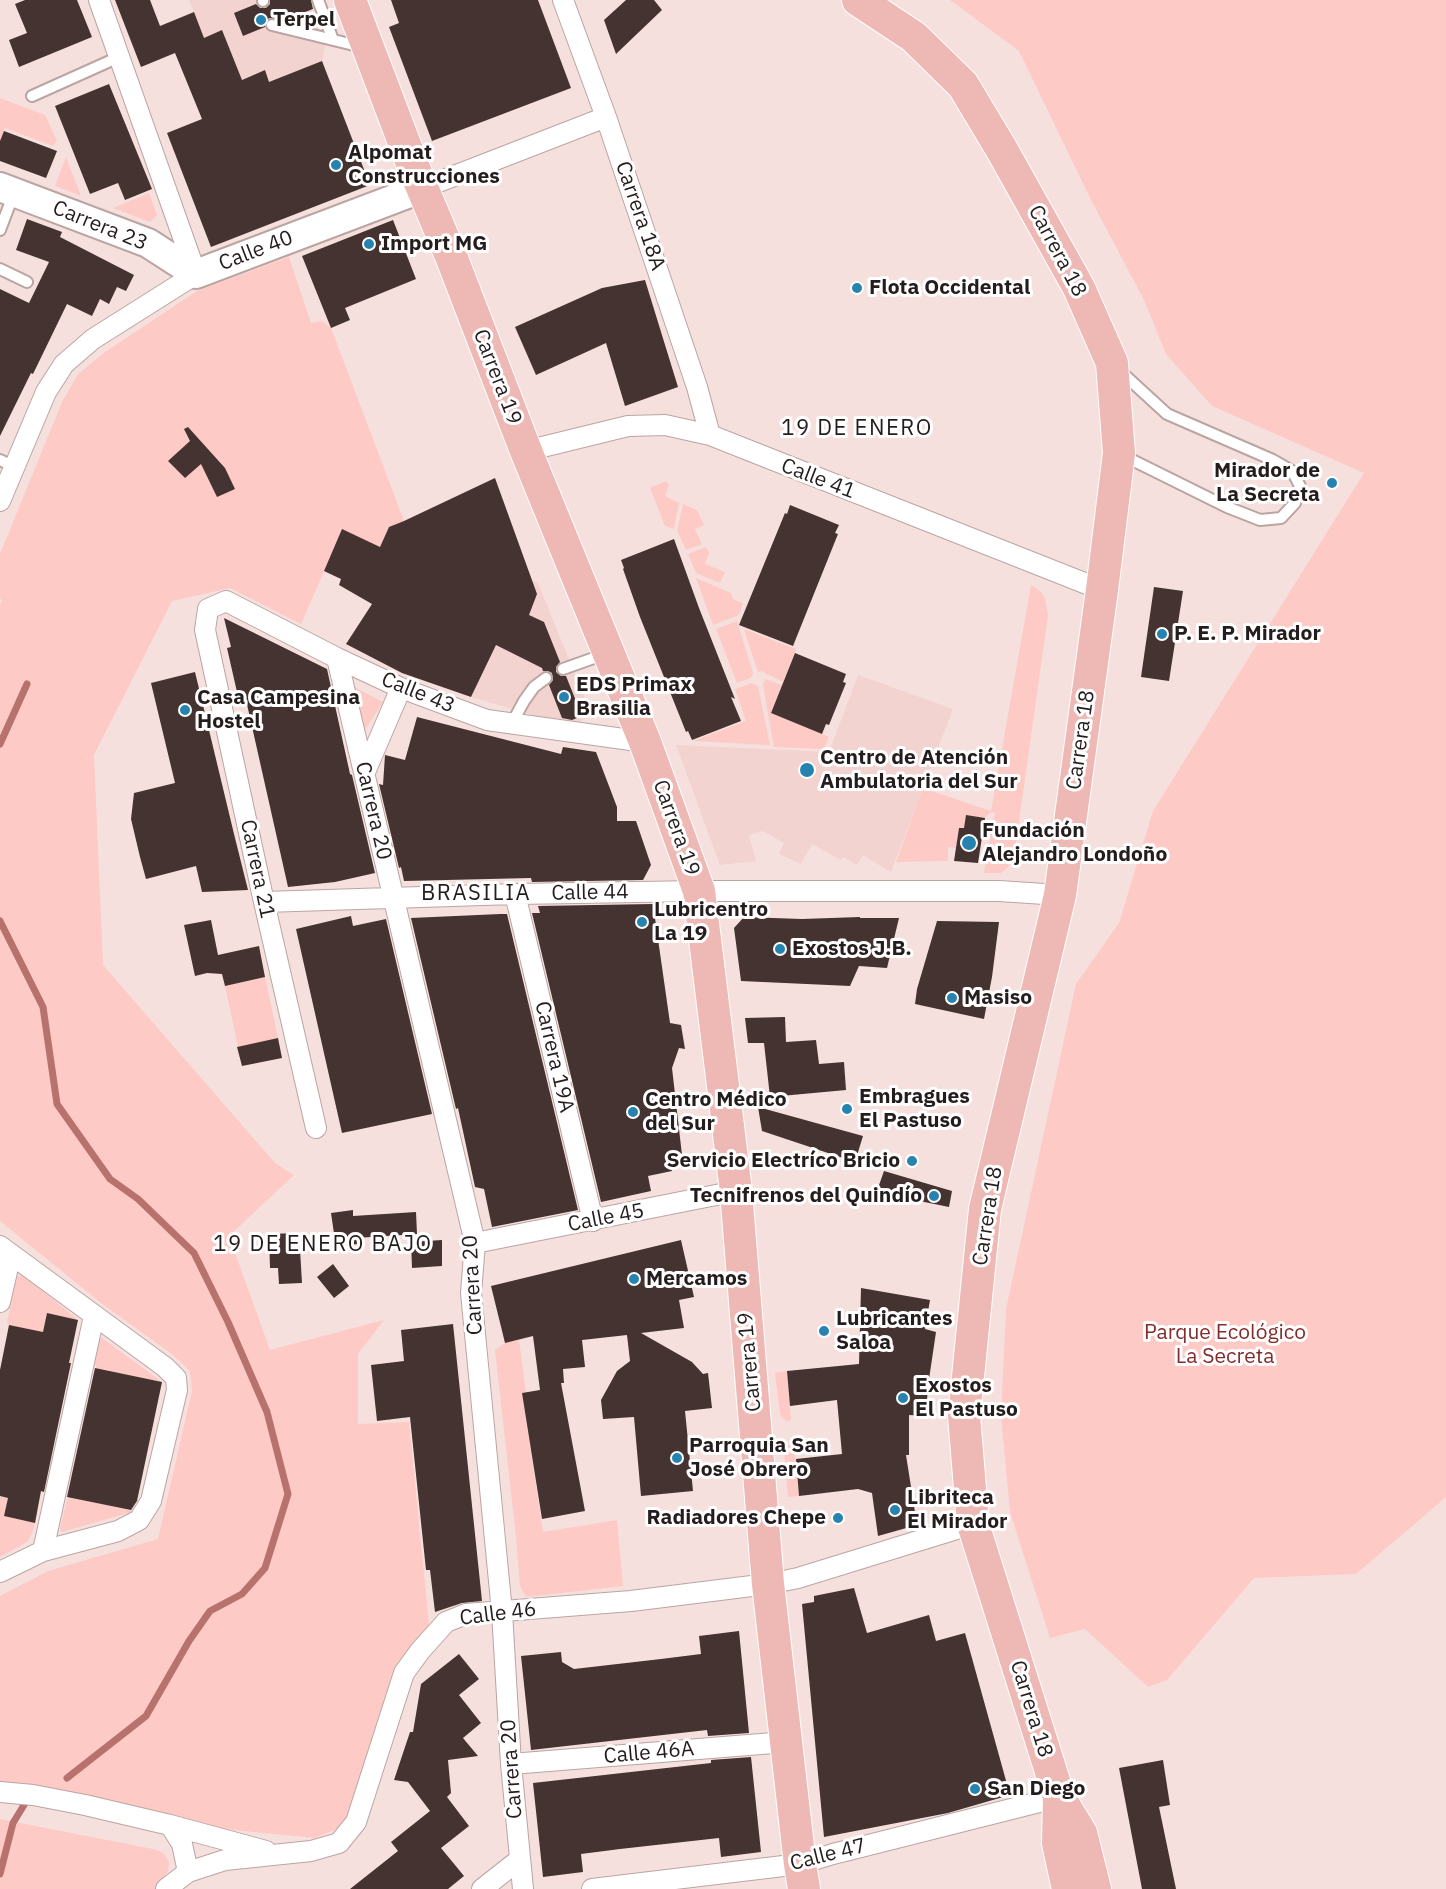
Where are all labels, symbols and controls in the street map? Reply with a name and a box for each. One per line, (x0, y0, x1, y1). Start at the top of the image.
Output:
place label: Terpel (273, 7, 335, 33)
marker: Terpel (254, 13, 268, 27)
place label: Alpomat Construcciones (348, 140, 500, 190)
marker: Alpomat Construcciones (329, 158, 343, 172)
street label: Carrera 18A (610, 158, 670, 274)
street label: Carrera 23 (49, 196, 151, 256)
street label: Carrera 18 (1022, 201, 1092, 301)
street label: Calle 40 (215, 225, 297, 277)
place label: Import MG (381, 231, 487, 257)
marker: Import MG (362, 237, 376, 251)
place label: Flota Occidental (869, 275, 1030, 301)
marker: Flota Occidental (850, 281, 864, 295)
street label: Carrera 19 (467, 326, 527, 428)
district label: 19 DE ENERO (781, 416, 933, 442)
street label: Calle 41 (777, 453, 859, 505)
place label: Mirador de La Secreta (1214, 458, 1320, 508)
marker: Mirador de La Secreta (1325, 476, 1339, 490)
place label: P. E. P. Mirador (1174, 621, 1321, 647)
marker: P. E. P. Mirador (1155, 627, 1169, 641)
street label: Calle 43 (377, 667, 459, 719)
place label: EDS Primax Brasilia (576, 672, 692, 722)
place label: Casa Campesina Hostel (197, 685, 360, 735)
street label: Carrera 18 (1062, 689, 1100, 791)
marker: EDS Primax Brasilia (557, 690, 571, 704)
marker: Casa Campesina Hostel (178, 703, 192, 717)
place label: Centro de Atención Ambulatoria del Sur (820, 745, 1018, 795)
street label: Carrera 20 (349, 759, 397, 863)
marker: Centro de Atención Ambulatoria del Sur (798, 761, 816, 779)
street label: Carrera 19 (647, 777, 705, 879)
street label: Carrera 21 (234, 817, 280, 921)
place label: Fundación Alejandro Londoño (982, 818, 1167, 868)
marker: Fundación Alejandro Londoño (960, 834, 978, 852)
street label: Calle 44 (551, 880, 629, 906)
district label: BRASILIA (421, 881, 531, 907)
place label: Lubricentro La 19 (654, 897, 768, 947)
marker: Lubricentro La 19 (635, 915, 649, 929)
place label: Exostos J.B. (792, 936, 912, 962)
marker: Exostos J.B. (773, 942, 787, 956)
place label: Masiso (964, 985, 1032, 1011)
marker: Masiso (945, 991, 959, 1005)
street label: Carrera 19A (529, 999, 579, 1115)
place label: Embragues El Pastuso (859, 1084, 970, 1134)
place label: Centro Médico del Sur (645, 1087, 787, 1137)
marker: Embragues El Pastuso (840, 1102, 854, 1116)
marker: Centro Médico del Sur (626, 1105, 640, 1119)
place label: Servicio Electríco Bricio (666, 1148, 900, 1174)
marker: Servicio Electríco Bricio (905, 1154, 919, 1168)
street label: Carrera 18 (968, 1165, 1008, 1267)
place label: Tecnifrenos del Quindío (690, 1183, 922, 1209)
marker: Tecnifrenos del Quindío (927, 1189, 941, 1203)
street label: Calle 45 (566, 1198, 646, 1238)
district label: 19 DE ENERO BAJO (213, 1232, 433, 1258)
street label: Carrera 20 (458, 1234, 488, 1336)
place label: Mercamos (646, 1266, 747, 1292)
marker: Mercamos (627, 1272, 641, 1286)
place label: Lubricantes Saloa (836, 1306, 952, 1356)
street label: Carrera 19 (733, 1311, 767, 1413)
park label: Parque Ecológico La Secreta (1144, 1320, 1306, 1370)
marker: Lubricantes Saloa (817, 1324, 831, 1338)
place label: Exostos El Pastuso (915, 1373, 1018, 1423)
marker: Exostos El Pastuso (896, 1391, 910, 1405)
place label: Parroquia San José Obrero (689, 1433, 829, 1483)
marker: Parroquia San José Obrero (670, 1451, 684, 1465)
place label: Libriteca El Mirador (907, 1485, 1008, 1535)
marker: Libriteca El Mirador (888, 1503, 902, 1517)
place label: Radiadores Chepe (646, 1505, 826, 1531)
marker: Radiadores Chepe (831, 1511, 845, 1525)
street label: Calle 46 (458, 1597, 538, 1631)
street label: Carrera 18 (1004, 1657, 1058, 1761)
street label: Carrera 20 (496, 1718, 528, 1820)
street label: Calle 46A (603, 1736, 695, 1770)
place label: San Diego (987, 1776, 1085, 1802)
marker: San Diego (968, 1782, 982, 1796)
street label: Calle 47 (787, 1833, 869, 1877)

